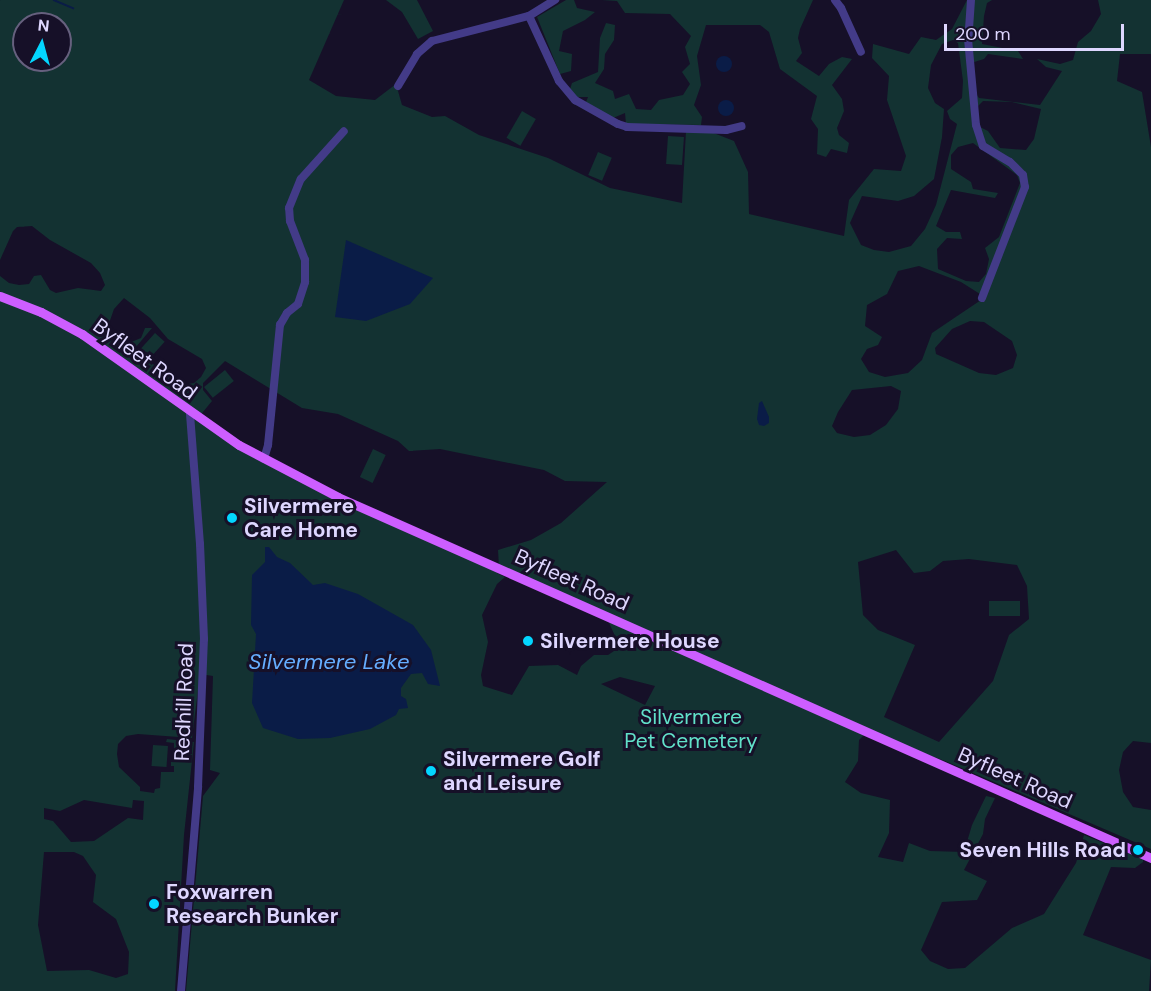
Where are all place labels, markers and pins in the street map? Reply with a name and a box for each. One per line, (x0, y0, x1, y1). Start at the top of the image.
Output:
place label: Silvermere Care Home (244, 493, 358, 543)
marker: Silvermere Care Home (225, 511, 239, 525)
place label: Silvermere House (540, 628, 720, 654)
marker: Silvermere House (521, 634, 535, 648)
place label: Silvermere Golf and Leisure (443, 746, 601, 796)
marker: Silvermere Golf and Leisure (424, 764, 438, 778)
place label: Seven Hills Road (960, 837, 1126, 863)
marker: Seven Hills Road (1131, 843, 1145, 857)
place label: Foxwarren Research Bunker (166, 879, 338, 929)
marker: Foxwarren Research Bunker (147, 897, 161, 911)

